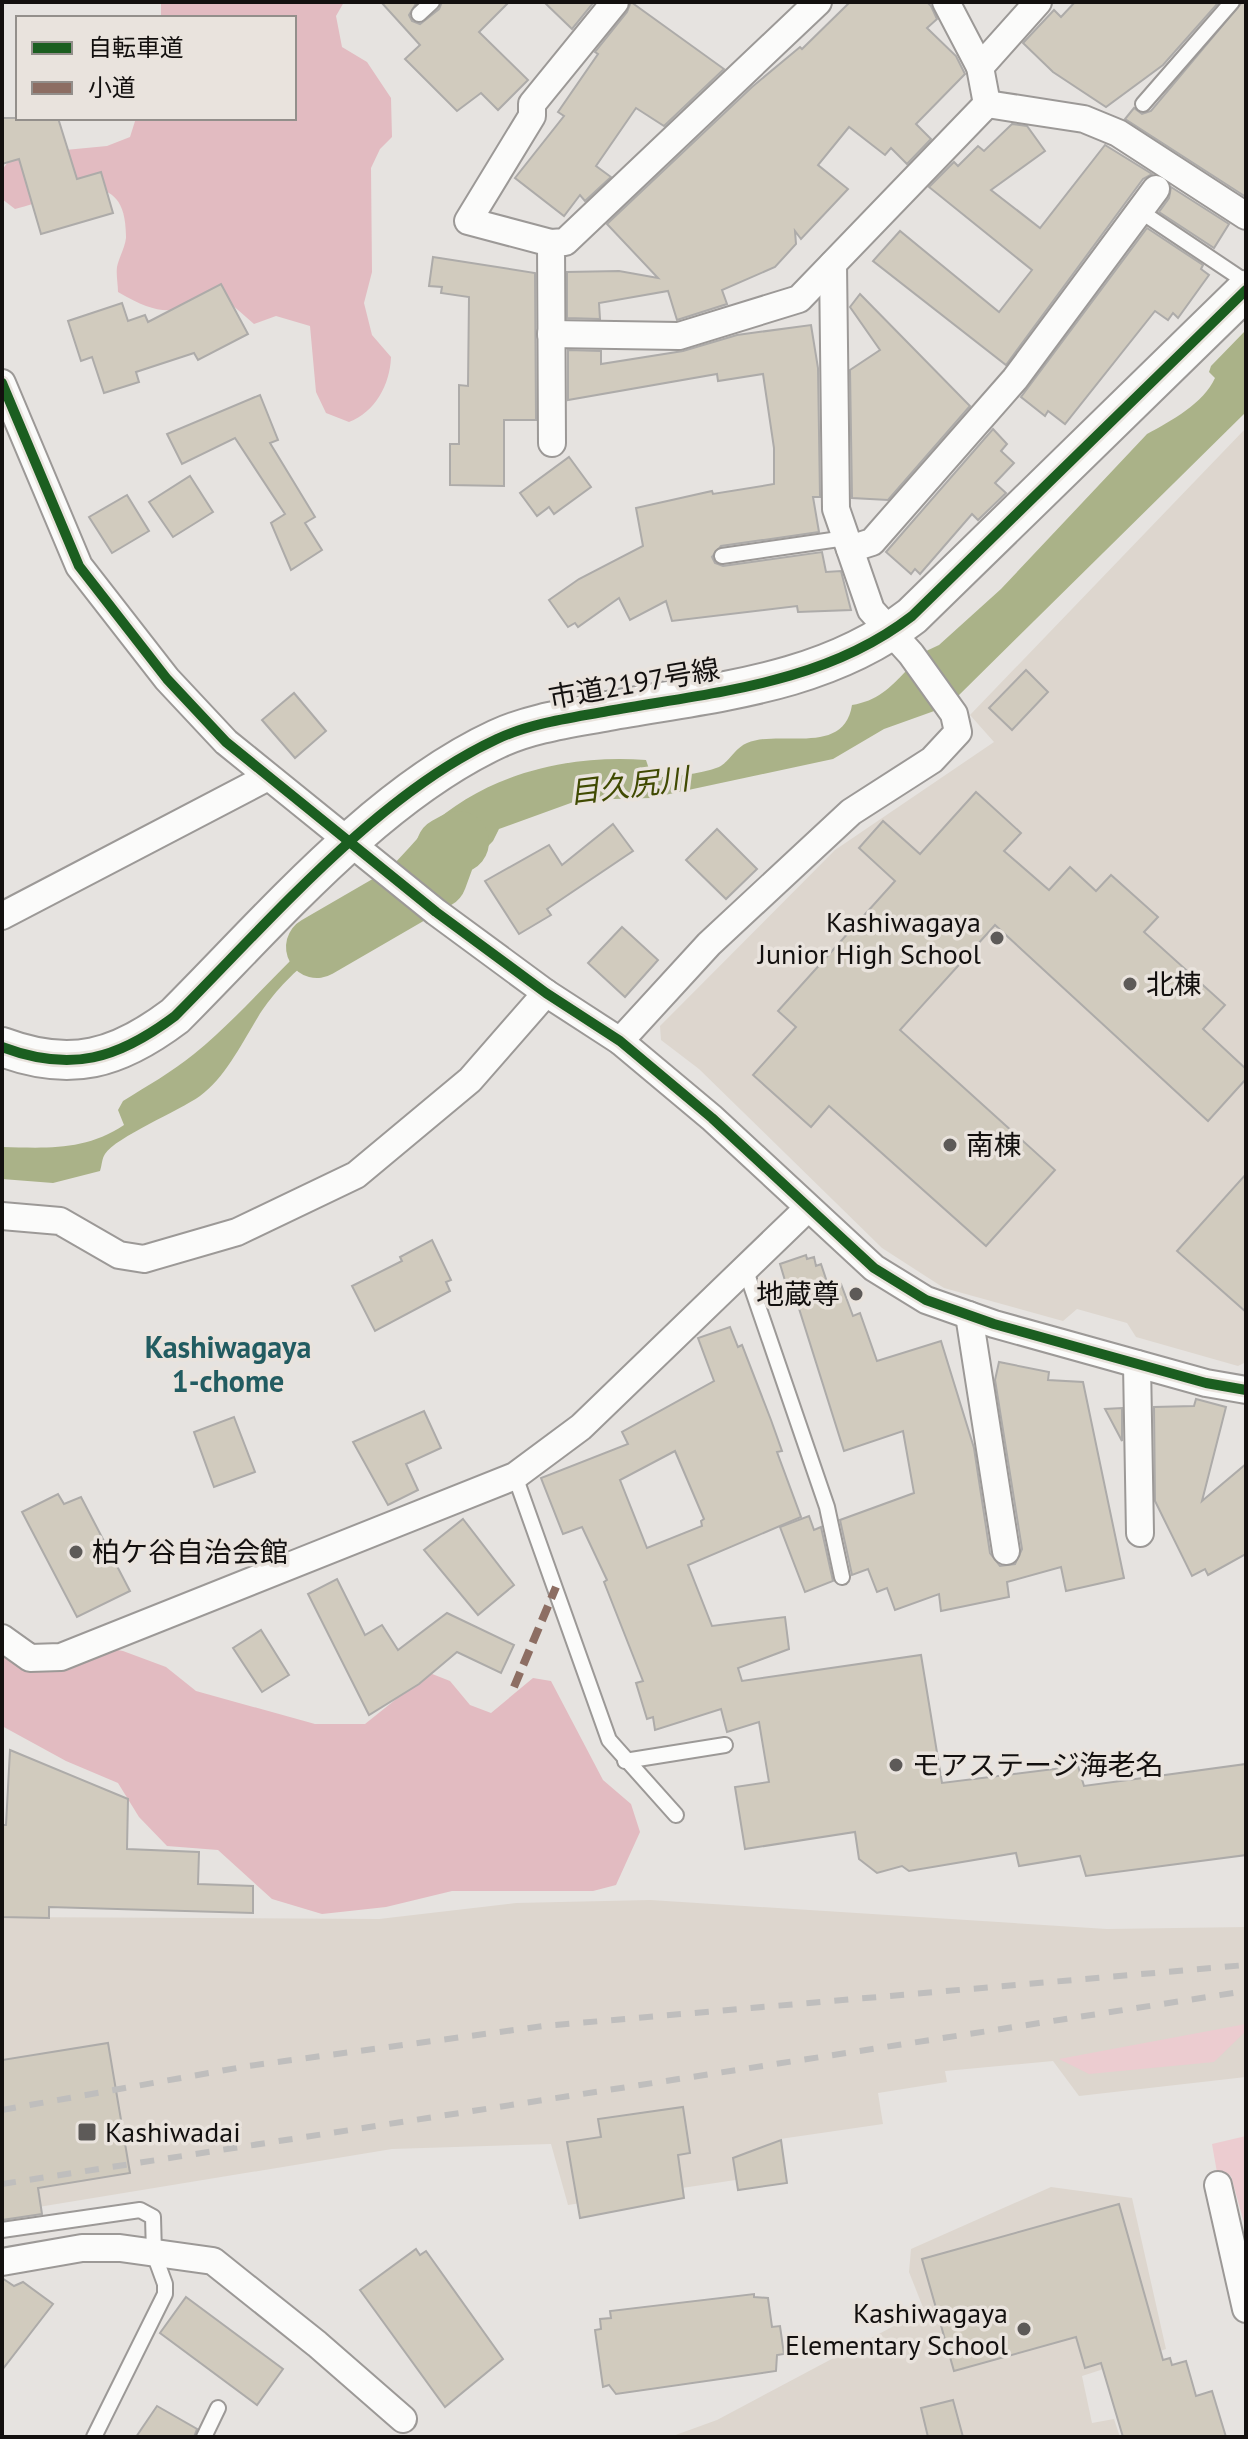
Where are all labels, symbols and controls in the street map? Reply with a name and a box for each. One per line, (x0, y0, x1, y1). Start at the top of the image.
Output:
legend (16, 16, 296, 120)
text: 自転車道 (88, 32, 184, 63)
text: 小道 (88, 72, 136, 103)
street label: 市道2197号線 (545, 649, 722, 716)
water label: 目久尻川 (567, 757, 694, 811)
place label: Kashiwagaya Junior High School (757, 903, 981, 972)
marker: Kashiwagaya Junior High School (988, 929, 1006, 947)
place label: 北棟 (1146, 965, 1202, 1002)
marker: 北棟 (1121, 975, 1139, 993)
place label: 南棟 (966, 1126, 1022, 1163)
marker: 南棟 (941, 1136, 959, 1154)
place label: 地蔵尊 (756, 1275, 840, 1312)
marker: 地蔵尊 (847, 1285, 865, 1303)
district label: Kashiwagaya 1-chome (145, 1327, 311, 1400)
place label: 柏ケ谷自治会館 (92, 1533, 288, 1570)
marker: 柏ケ谷自治会館 (67, 1543, 85, 1561)
place label: モアステージ海老名 (912, 1746, 1163, 1783)
marker: モアステージ海老名 (887, 1756, 905, 1774)
place label: Kashiwadai (105, 2113, 241, 2150)
marker: Kashiwadai (76, 2121, 98, 2143)
place label: Kashiwagaya Elementary School (785, 2294, 1008, 2363)
marker: Kashiwagaya Elementary School (1015, 2320, 1033, 2338)

